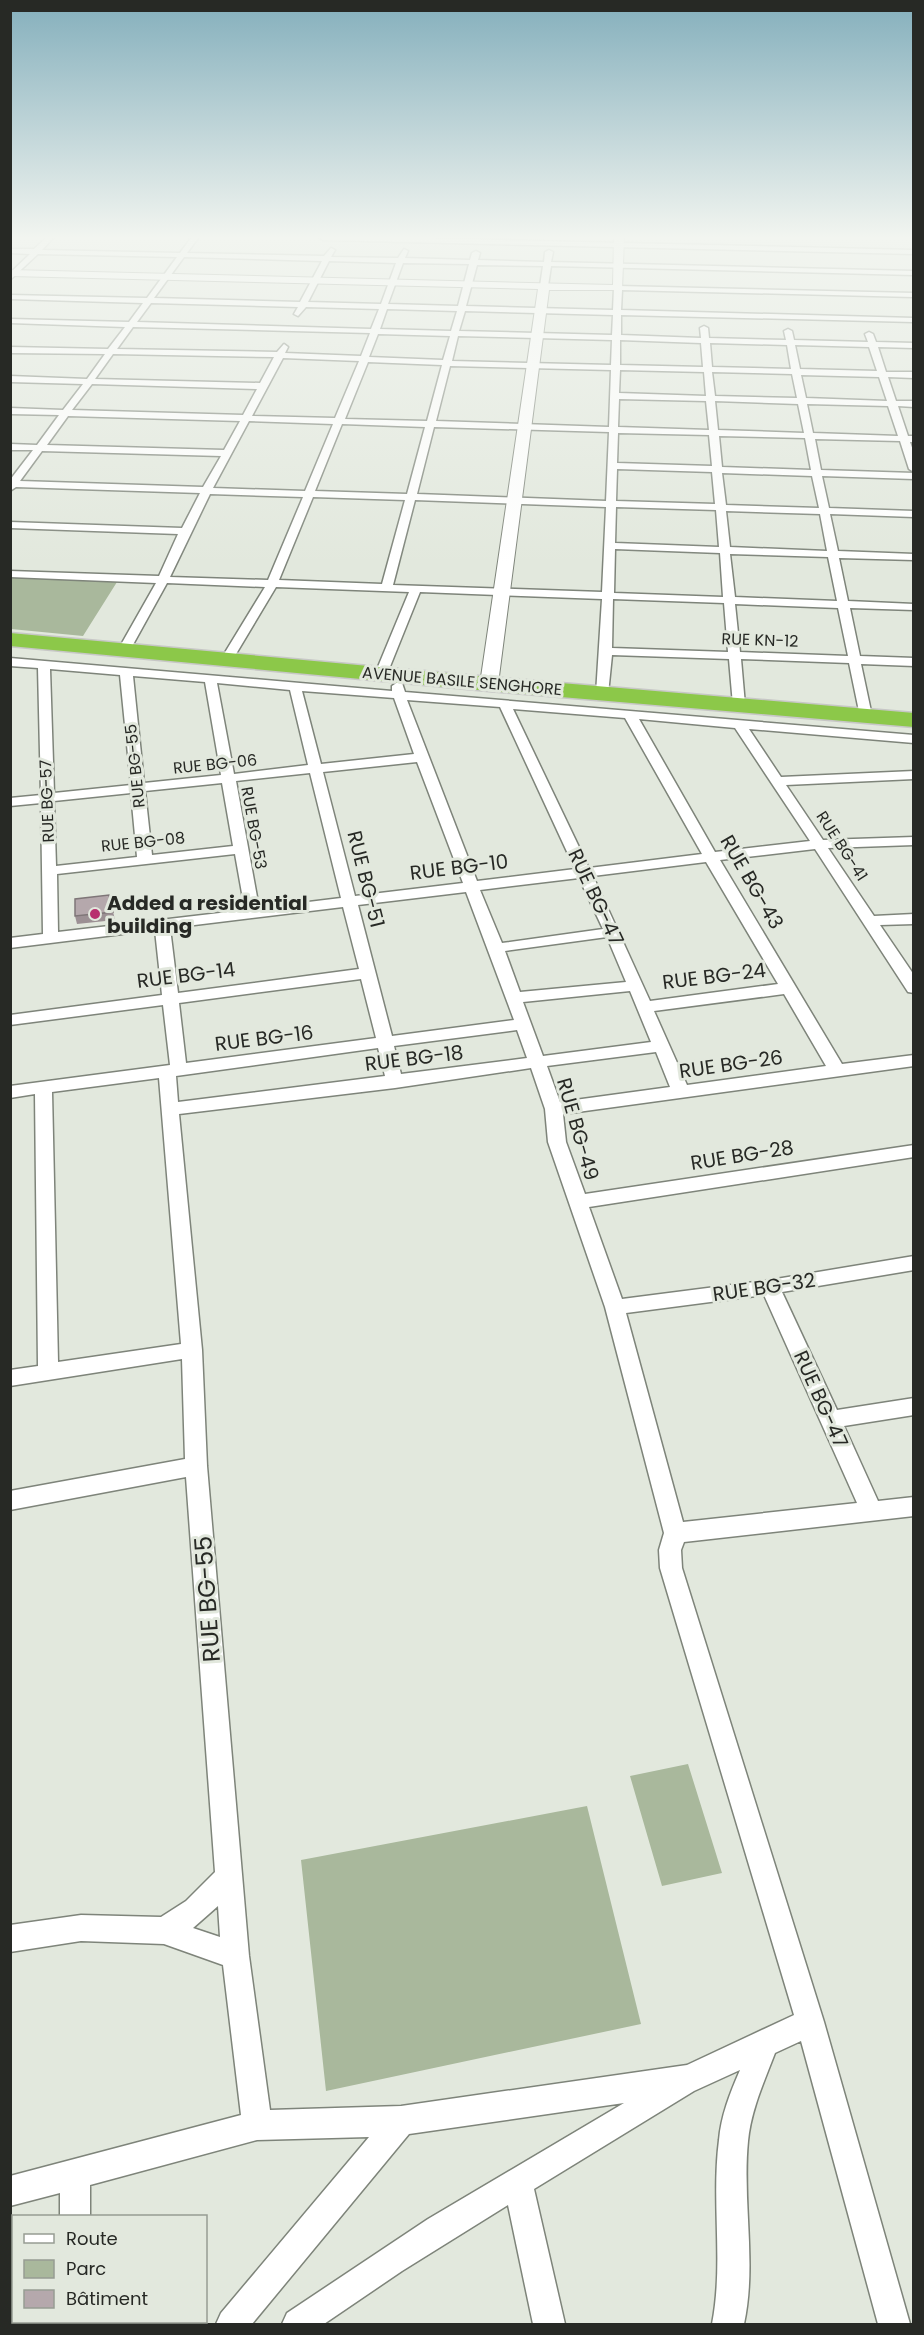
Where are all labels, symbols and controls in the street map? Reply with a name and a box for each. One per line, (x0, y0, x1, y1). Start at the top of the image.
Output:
street label: RUE KN-12 (721, 627, 799, 653)
street label: AVENUE BASILE SENGHORE (361, 661, 563, 701)
street label: RUE BG-55 (119, 723, 151, 809)
street label: RUE BG-06 (172, 748, 258, 780)
street label: RUE BG-57 (34, 759, 60, 843)
street label: RUE BG-53 (235, 785, 273, 871)
street label: RUE BG-41 (811, 806, 873, 886)
street label: RUE BG-08 (100, 826, 186, 858)
street label: RUE BG-51 (340, 828, 392, 930)
street label: RUE BG-43 (714, 830, 790, 934)
street label: RUE BG-47 (561, 844, 631, 950)
street label: RUE BG-10 (408, 847, 510, 887)
place label: Added a residential building (107, 889, 308, 940)
marker: Added a residential building (88, 907, 102, 921)
street label: RUE BG-14 (135, 955, 237, 995)
street label: RUE BG-24 (661, 956, 767, 996)
street label: RUE BG-16 (213, 1018, 315, 1058)
street label: RUE BG-18 (363, 1038, 465, 1078)
street label: RUE BG-26 (677, 1043, 785, 1085)
street label: RUE BG-49 (550, 1075, 606, 1183)
street label: RUE BG-28 (688, 1133, 796, 1177)
street label: RUE BG-32 (711, 1266, 817, 1308)
street label: RUE BG-47 (787, 1346, 855, 1452)
street label: RUE BG-55 (186, 1535, 228, 1663)
legend (12, 2215, 207, 2323)
text: Route (66, 2226, 118, 2251)
text: Parc (66, 2256, 106, 2281)
text: Bâtiment (66, 2286, 148, 2311)

